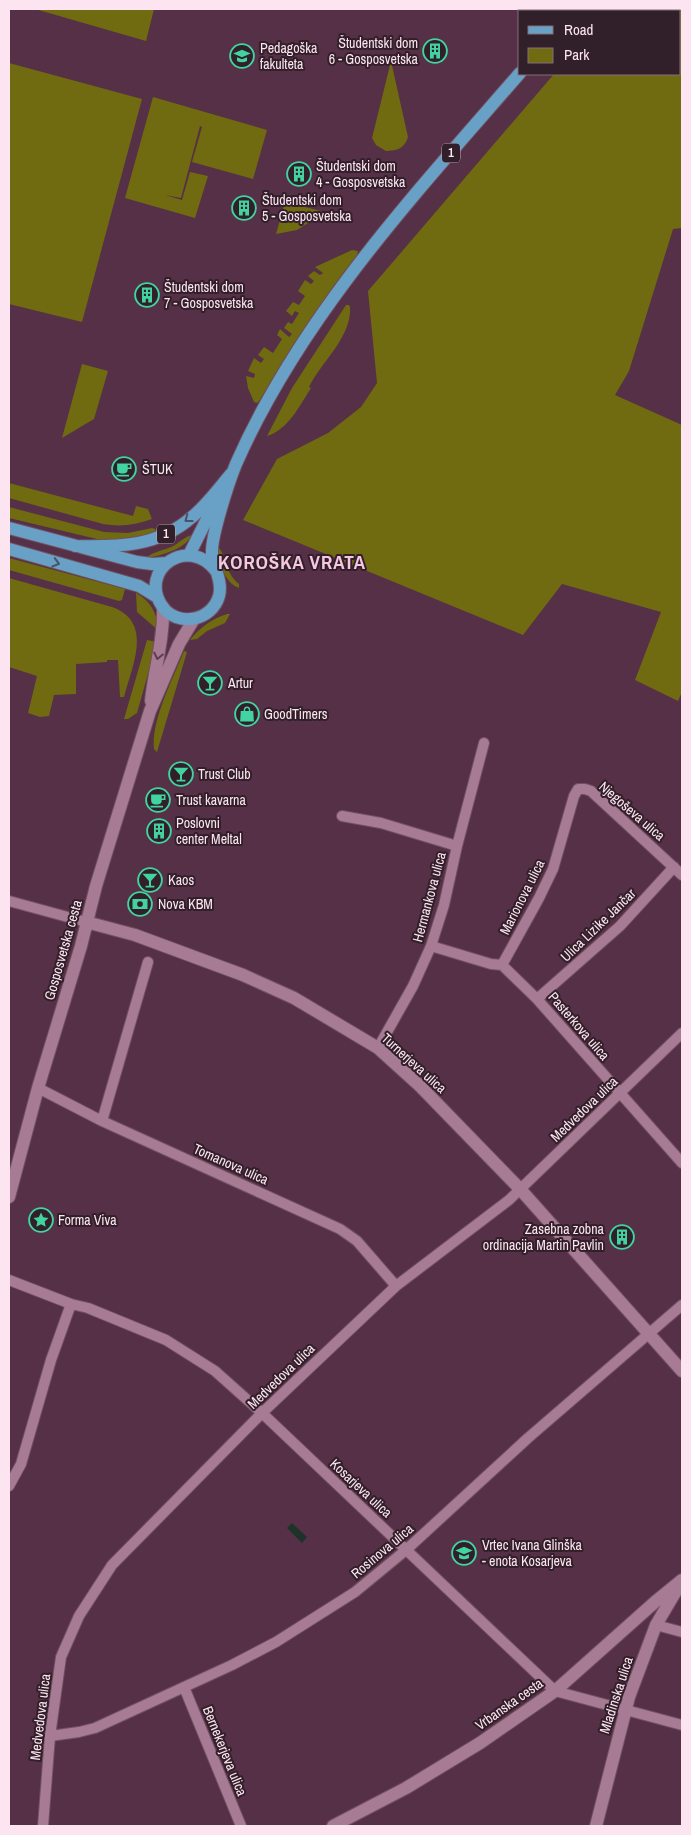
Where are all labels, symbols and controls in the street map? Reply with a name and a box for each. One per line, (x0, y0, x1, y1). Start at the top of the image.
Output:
legend (518, 10, 681, 75)
text: Road (564, 19, 593, 40)
place label: Študentski dom 6 - Gosposvetska (329, 34, 419, 68)
building icon: Študentski dom 6 - Gosposvetska (422, 38, 448, 64)
place label: Pedagoška fakulteta (260, 39, 318, 73)
school or university icon: Pedagoška fakulteta (229, 43, 255, 69)
text: Park (564, 44, 590, 65)
road number: 1 (442, 144, 460, 162)
place label: Študentski dom 4 - Gosposvetska (316, 157, 406, 191)
building icon: Študentski dom 4 - Gosposvetska (286, 161, 312, 187)
place label: Študentski dom 5 - Gosposvetska (262, 191, 352, 225)
building icon: Študentski dom 5 - Gosposvetska (231, 195, 257, 221)
place label: Študentski dom 7 - Gosposvetska (164, 278, 254, 312)
building icon: Študentski dom 7 - Gosposvetska (134, 282, 160, 308)
cafe icon: ŠTUK (111, 456, 137, 482)
place label: ŠTUK (142, 460, 173, 478)
one-way arrow (185, 514, 194, 522)
road number: 1 (157, 524, 175, 544)
district label: KOROŠKA VRATA (218, 549, 366, 575)
one-way arrow (51, 557, 59, 567)
one-way arrow (153, 651, 164, 660)
bar icon: Artur (197, 670, 223, 696)
place label: Artur (227, 674, 253, 692)
shop icon: GoodTimers (234, 701, 260, 727)
place label: GoodTimers (264, 705, 328, 723)
bar icon: Trust Club (168, 761, 194, 787)
place label: Trust Club (198, 765, 251, 783)
street label: Njegoševa ulica (595, 777, 669, 845)
cafe icon: Trust kavarna (145, 787, 171, 813)
place label: Trust kavarna (176, 791, 246, 809)
place label: Poslovni center Meltal (176, 814, 242, 848)
building icon: Poslovni center Meltal (146, 818, 172, 844)
street label: Hermankova ulica (408, 849, 450, 944)
street label: Marionova ulica (495, 856, 549, 937)
bar icon: Kaos (137, 867, 163, 893)
place label: Kaos (168, 871, 194, 889)
street label: Ulica Lizike Jančar (557, 884, 639, 965)
bank icon: Nova KBM (127, 891, 153, 917)
place label: Nova KBM (158, 895, 213, 913)
street label: Gosposvetska cesta (40, 897, 86, 1002)
street label: Pasterkova ulica (544, 988, 614, 1064)
street label: Turnerjeva ulica (378, 1029, 451, 1097)
street label: Medvedova ulica (547, 1072, 622, 1146)
street label: Tomanova ulica (191, 1139, 272, 1189)
place icon: Forma Viva (28, 1207, 54, 1233)
place label: Forma Viva (58, 1211, 117, 1229)
place label: Zasebna zobna ordinacija Martin Pavlin (483, 1220, 605, 1254)
building icon: Zasebna zobna ordinacija Martin Pavlin (609, 1224, 635, 1250)
street label: Medvedova ulica (244, 1339, 319, 1413)
street label: Kosarjeva ulica (326, 1455, 396, 1522)
street label: Rosinova ulica (347, 1519, 417, 1582)
place label: Vrtec Ivana Glinška - enota Kosarjeva (482, 1536, 582, 1570)
school or university icon: Vrtec Ivana Glinška - enota Kosarjeva (451, 1540, 477, 1566)
street label: Mladinska ulica (595, 1654, 637, 1736)
street label: Medvedova ulica (26, 1672, 54, 1761)
street label: Vrbanska cesta (472, 1674, 547, 1734)
street label: Bernekerjeva ulica (199, 1704, 251, 1799)

